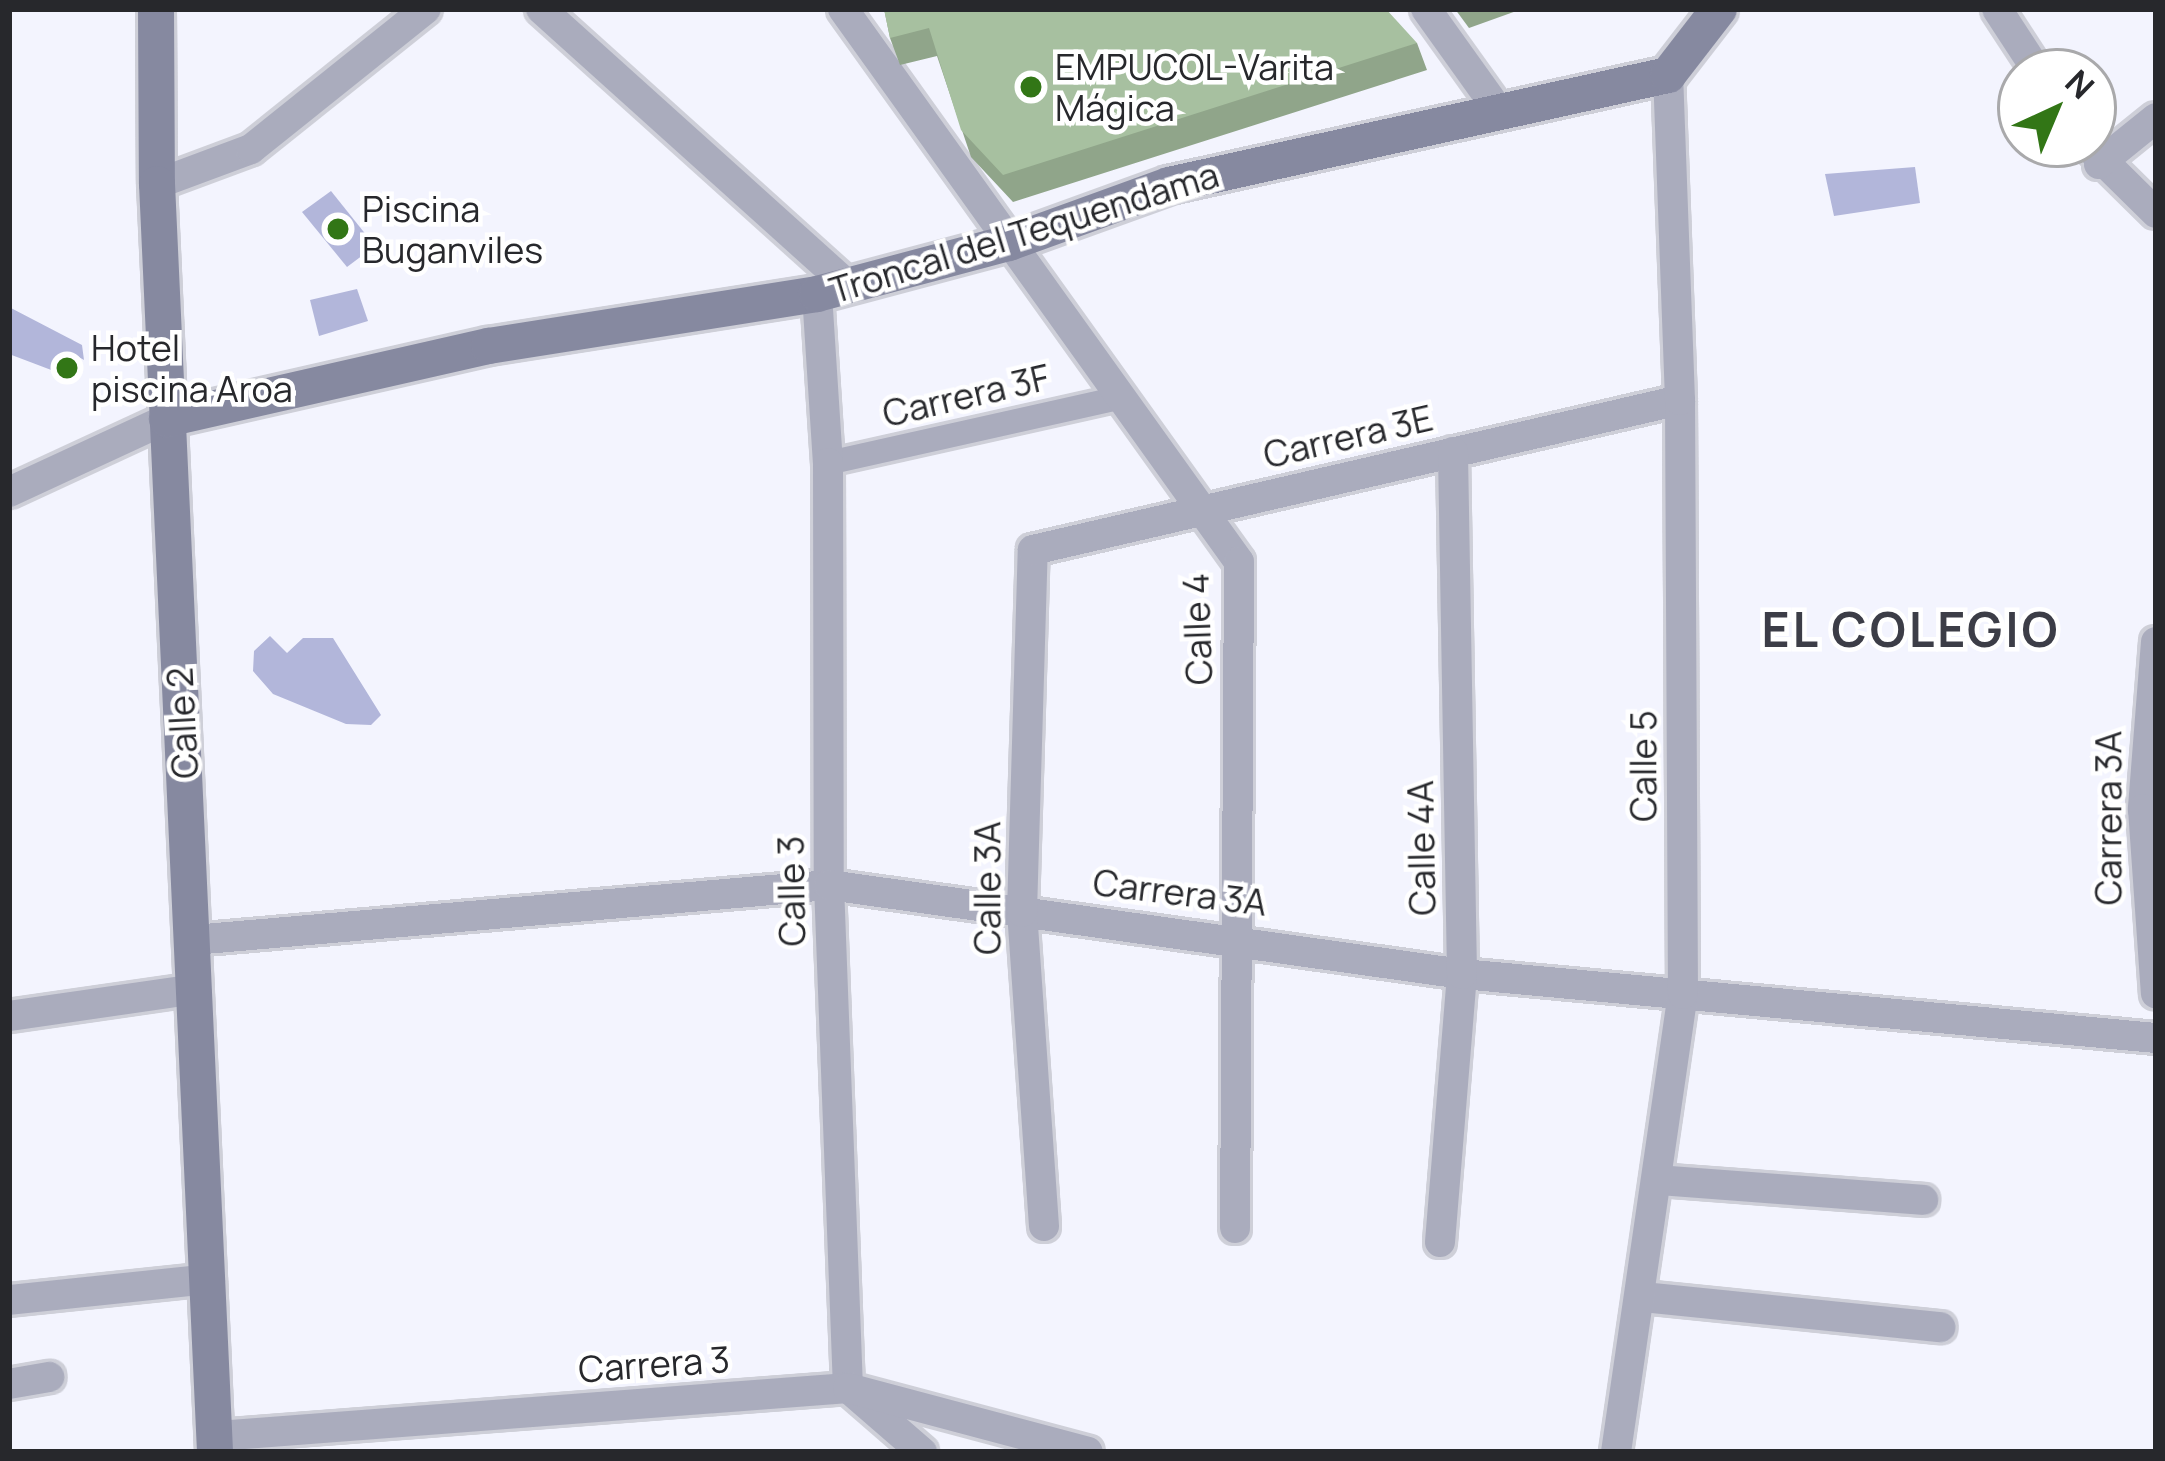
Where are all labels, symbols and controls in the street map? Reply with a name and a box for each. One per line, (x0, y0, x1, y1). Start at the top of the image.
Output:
place label: EMPUCOL-Varita Mágica (1055, 44, 1334, 129)
north arrow (1997, 48, 2117, 168)
text: N (2056, 59, 2104, 108)
marker: EMPUCOL-Varita Mágica (1018, 74, 1044, 100)
street label: Troncal del Tequendama (824, 152, 1224, 312)
place label: Piscina Buganviles (362, 186, 543, 271)
marker: Piscina Buganviles (325, 216, 351, 242)
place label: Hotel piscina Aroa (91, 325, 293, 410)
marker: Hotel piscina Aroa (54, 355, 80, 381)
street label: Carrera 3F (878, 355, 1054, 435)
street label: Carrera 3E (1259, 396, 1437, 476)
street label: Calle 4 (1173, 572, 1221, 686)
district label: EL COLEGIO (1760, 600, 2062, 658)
street label: Calle 2 (158, 666, 206, 780)
street label: Calle 5 (1621, 710, 1665, 822)
street label: Carrera 3A (2086, 731, 2130, 905)
street label: Calle 4A (1398, 780, 1444, 916)
street label: Calle 3A (965, 821, 1009, 955)
street label: Calle 3 (768, 835, 814, 947)
street label: Carrera 3A (1091, 860, 1269, 924)
street label: Carrera 3 (577, 1337, 731, 1391)

